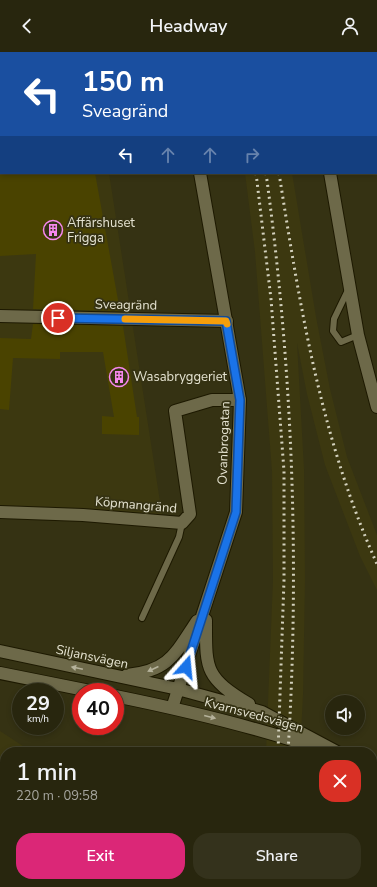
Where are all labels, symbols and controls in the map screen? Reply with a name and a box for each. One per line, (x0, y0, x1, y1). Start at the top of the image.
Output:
text: Headway (150, 14, 227, 38)
icon: back (16, 15, 38, 37)
icon: person (339, 15, 361, 37)
text: 150 m (82, 63, 165, 101)
icon: left (16, 68, 68, 120)
text: Sveagränd (82, 99, 168, 123)
icon: left (115, 144, 137, 166)
icon: ahead (157, 144, 179, 166)
icon: ahead (199, 144, 221, 166)
icon: right (241, 144, 263, 166)
place label: Affärshuset Frigga (67, 214, 135, 247)
building icon: Affärshuset Frigga (42, 219, 64, 241)
street label: Sveagränd (95, 295, 157, 315)
pin (41, 301, 75, 335)
icon: arrive (47, 307, 69, 329)
building icon: Wasabryggeriet (108, 366, 130, 388)
place label: Wasabryggeriet (133, 368, 228, 386)
street label: Ovanbrogatan (214, 401, 234, 485)
street label: Köpmangränd (94, 492, 178, 518)
street label: Siljansvägen (54, 641, 130, 673)
position arrow (165, 646, 207, 688)
one-way arrow (71, 664, 83, 670)
one-way arrow (148, 666, 159, 672)
speed limit sign: 40 (72, 683, 124, 735)
text: 29 (26, 690, 50, 717)
street label: Kvarnsvedsvägen (202, 693, 306, 737)
map controls (325, 695, 365, 735)
button: sound (325, 695, 365, 735)
text: km/h (27, 712, 49, 726)
one-way arrow (204, 715, 216, 721)
text: 1 min (16, 756, 77, 788)
button: close (319, 760, 361, 802)
text: 220 m · 09:58 (16, 787, 98, 805)
button: Exit (16, 833, 185, 879)
button: Share (193, 833, 361, 879)

